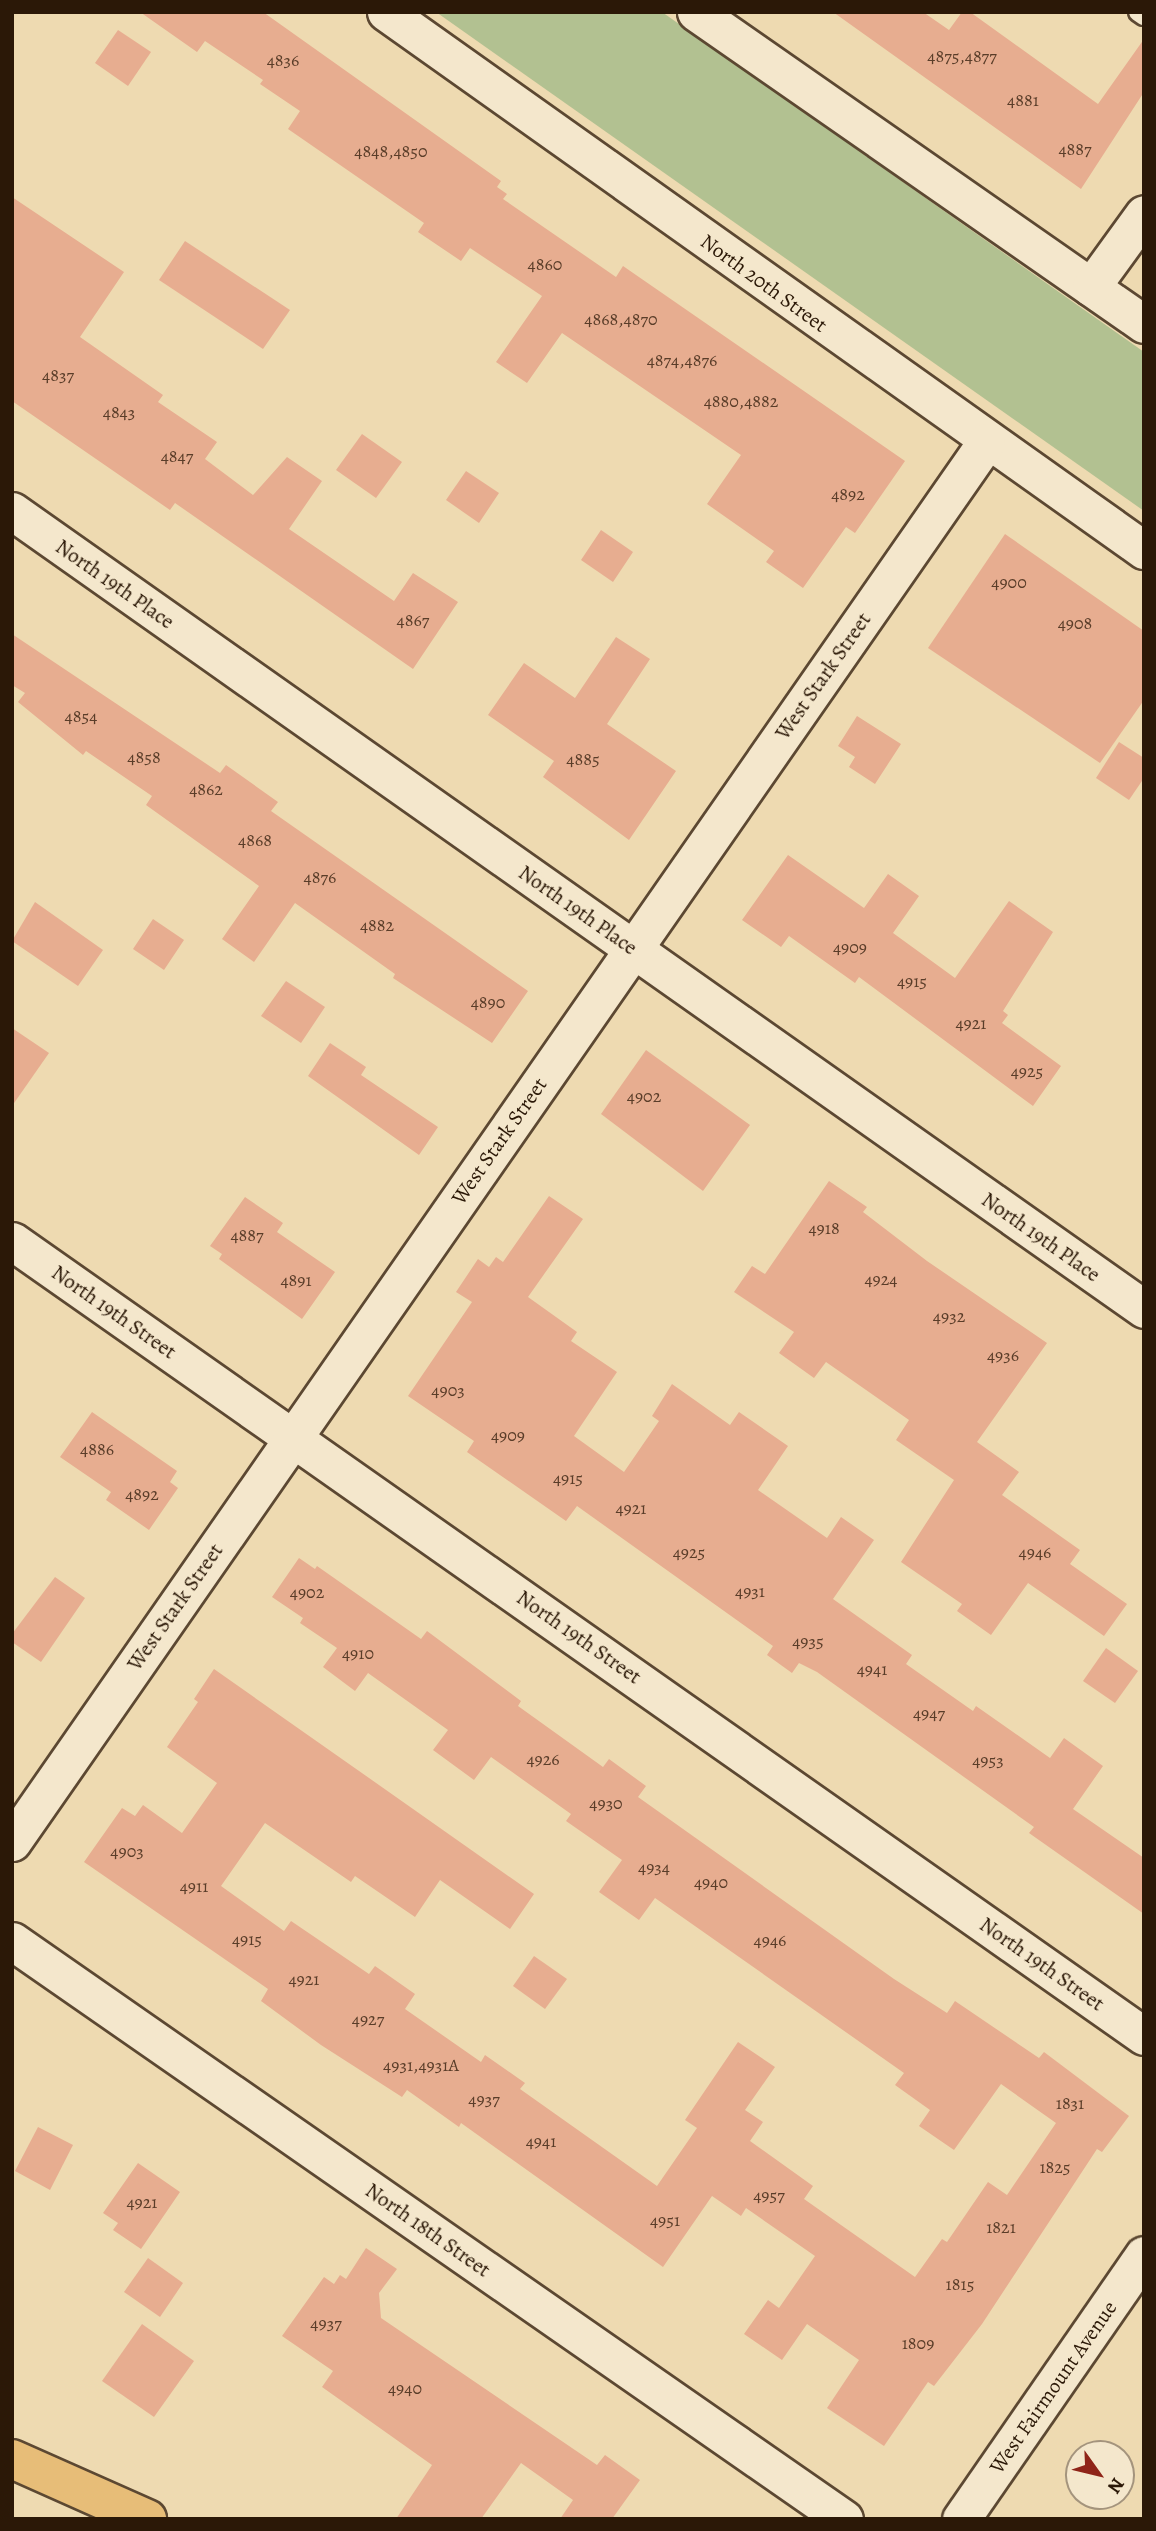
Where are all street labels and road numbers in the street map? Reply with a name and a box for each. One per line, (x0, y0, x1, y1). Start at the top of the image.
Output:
street label: North 20th Street (696, 229, 832, 337)
street label: North 19th Place (51, 534, 179, 634)
street label: West Stark Street (770, 608, 876, 744)
street label: North 19th Place (514, 860, 642, 960)
street label: West Stark Street (446, 1073, 552, 1209)
street label: North 19th Place (977, 1187, 1105, 1287)
street label: North 19th Street (47, 1260, 181, 1364)
street label: West Stark Street (122, 1539, 228, 1675)
street label: North 19th Street (512, 1585, 646, 1689)
street label: North 19th Street (975, 1912, 1109, 2016)
street label: North 18th Street (361, 2178, 495, 2282)
street label: West Fairmount Avenue (984, 2296, 1122, 2478)

